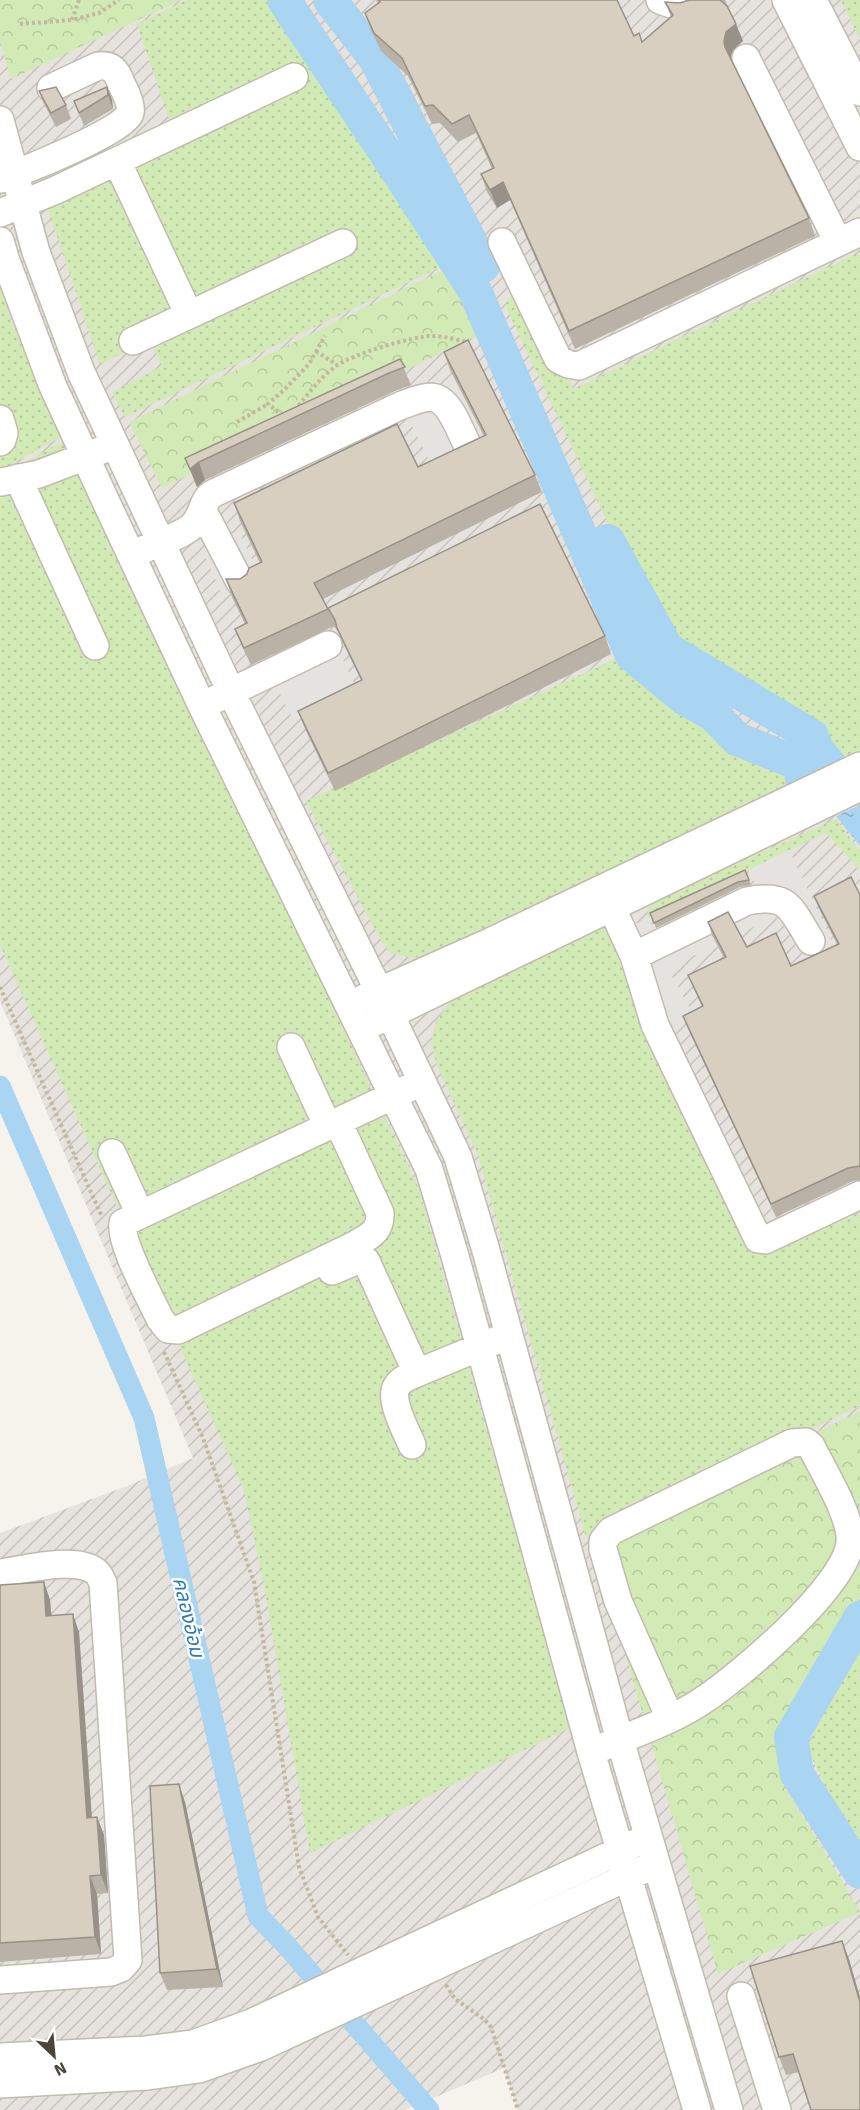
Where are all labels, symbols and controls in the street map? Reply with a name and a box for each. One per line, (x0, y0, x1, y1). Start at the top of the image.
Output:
water label: คลองอ้อม (167, 1575, 210, 1661)
north arrow (24, 2026, 84, 2086)
text: N (51, 2057, 70, 2080)

